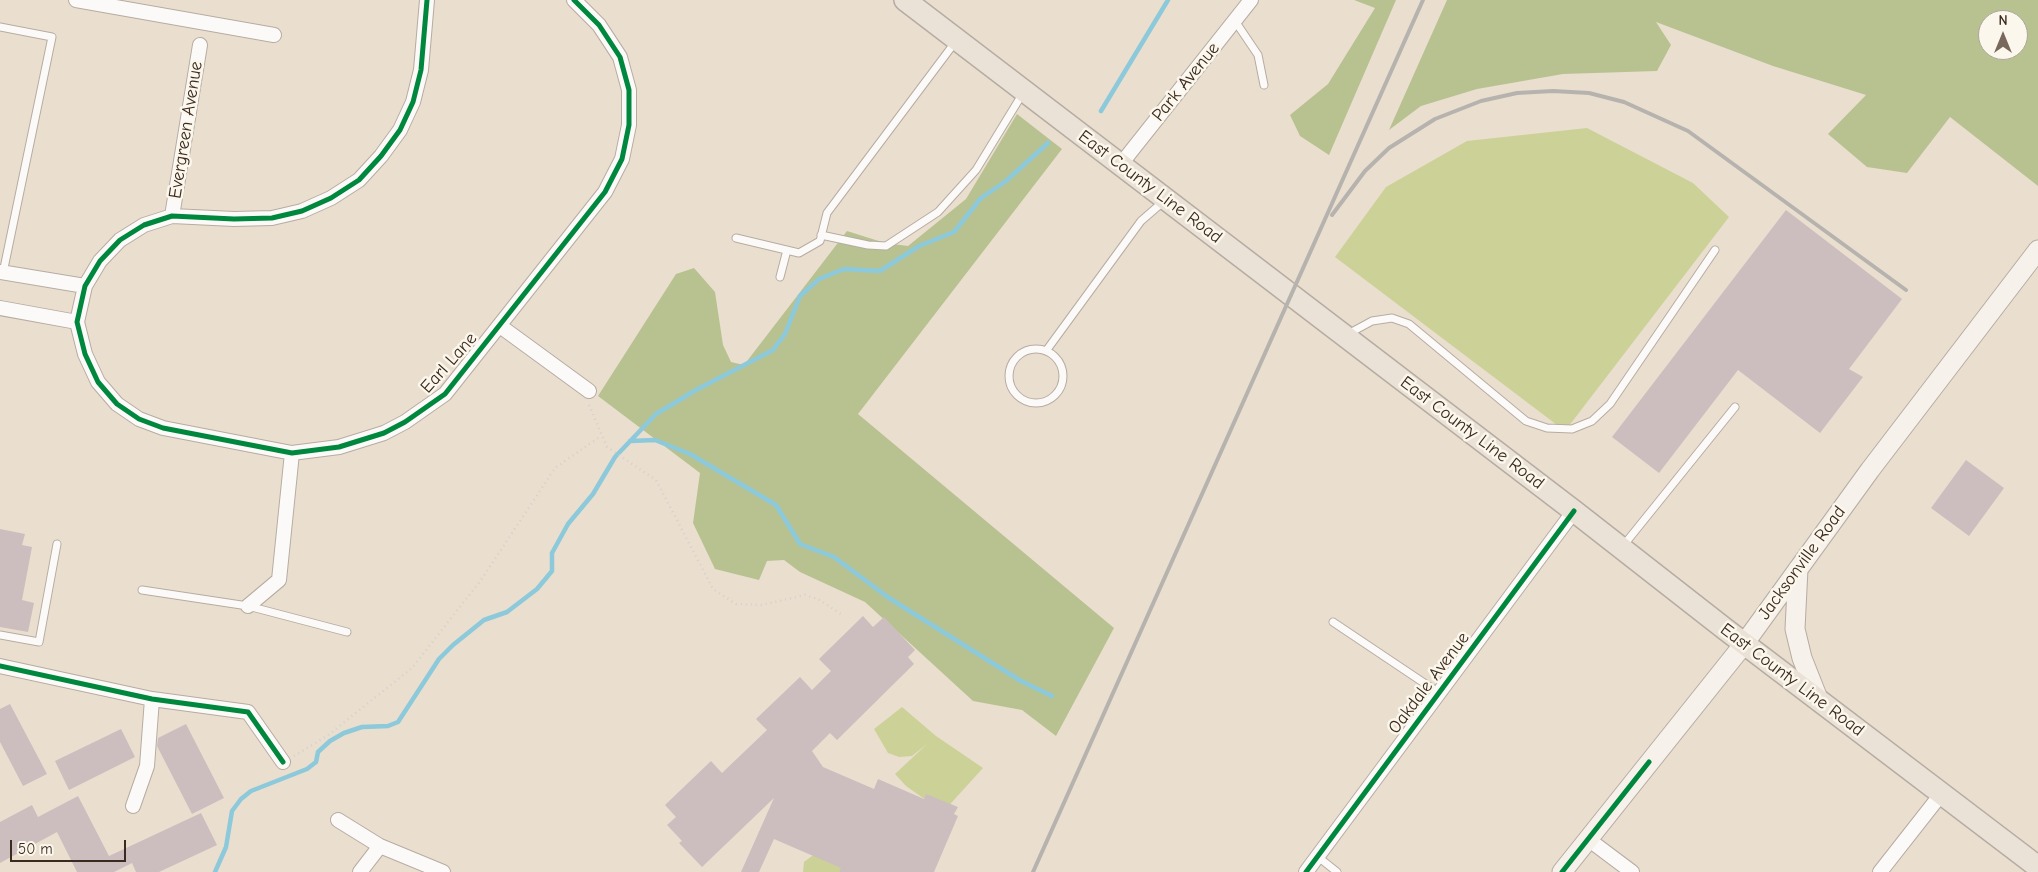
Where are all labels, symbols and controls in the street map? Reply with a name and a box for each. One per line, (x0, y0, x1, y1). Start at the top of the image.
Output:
north arrow (1978, 10, 2028, 60)
text: N (1998, 12, 2008, 29)
street label: Park Avenue (1148, 38, 1224, 126)
street label: Evergreen Avenue (164, 60, 208, 200)
street label: East County Line Road (1074, 126, 1226, 248)
street label: Earl Lane (416, 328, 482, 398)
street label: East County Line Road (1396, 372, 1548, 494)
street label: Jacksonville Road (1754, 502, 1850, 624)
street label: East County Line Road (1716, 619, 1868, 741)
street label: Oakdale Avenue (1384, 628, 1474, 738)
scale bar (12, 830, 129, 862)
text: 50 m (18, 840, 53, 858)

